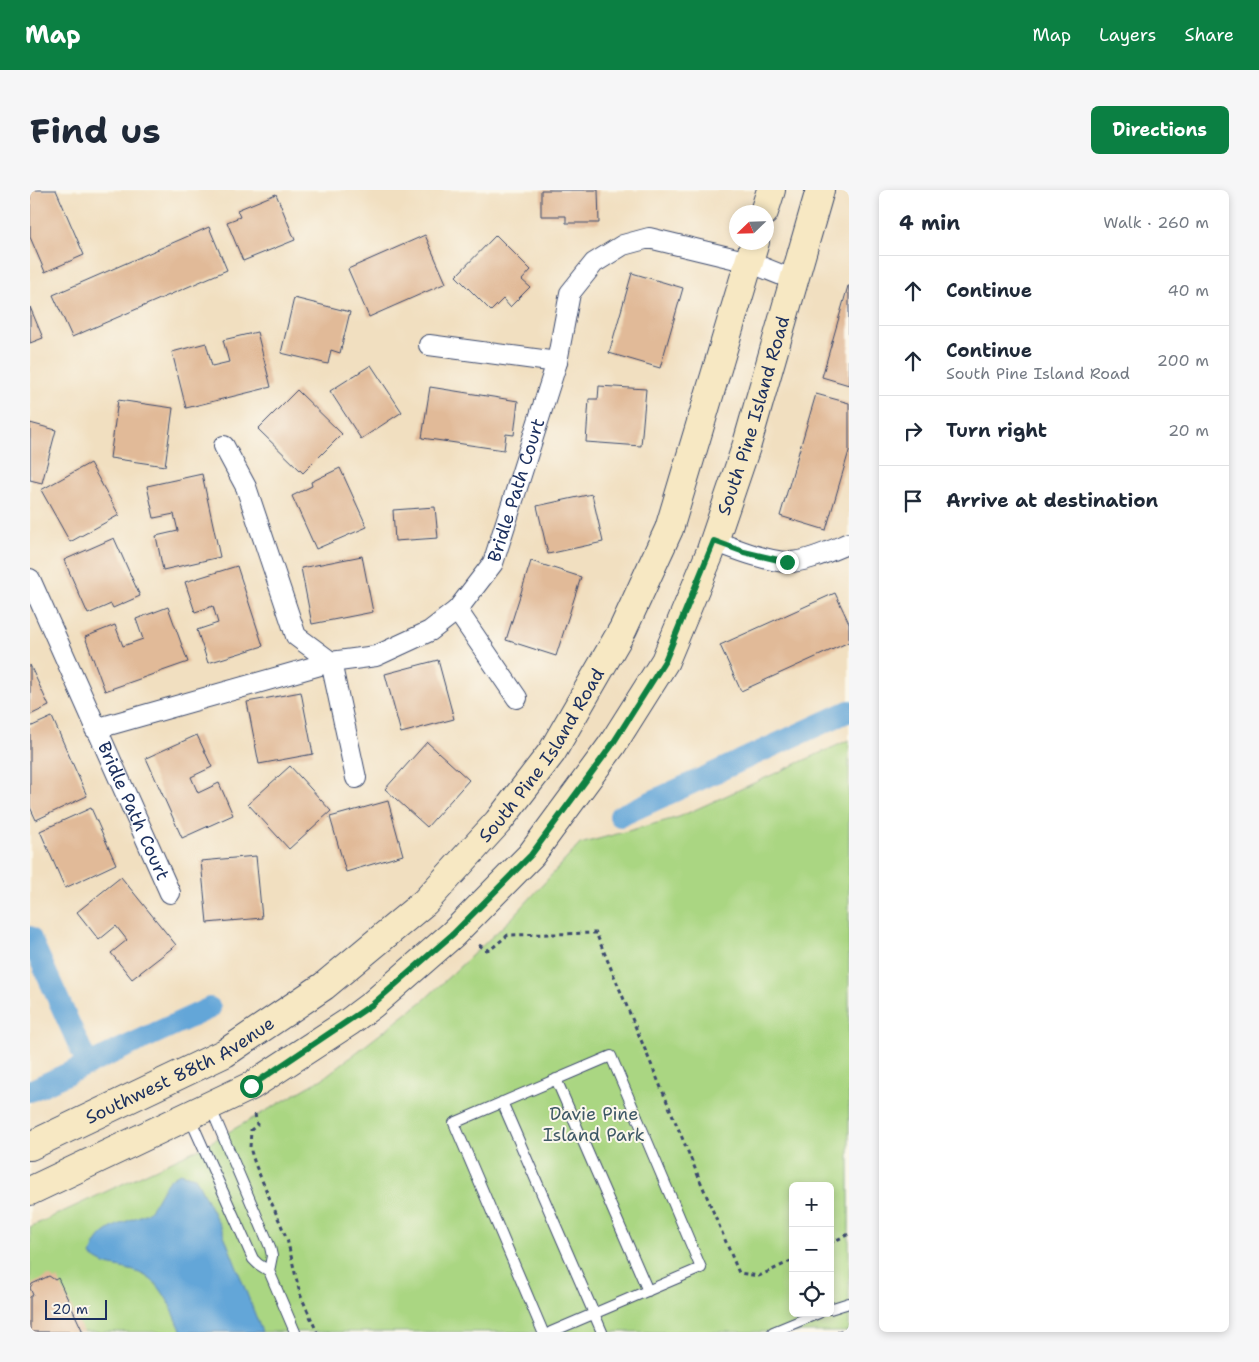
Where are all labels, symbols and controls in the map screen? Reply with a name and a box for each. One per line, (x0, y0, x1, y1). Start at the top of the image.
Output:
text: Map (25, 19, 81, 51)
text: Map (1033, 23, 1071, 47)
text: Layers (1099, 23, 1156, 47)
text: Share (1184, 23, 1234, 47)
button: Directions (1091, 106, 1229, 154)
text: Find us (30, 107, 161, 154)
north arrow (729, 205, 774, 250)
text: 4 min (899, 209, 960, 237)
text: Walk · 260 m (1103, 212, 1209, 233)
icon: ahead (899, 277, 927, 305)
text: Continue (946, 278, 1032, 303)
text: 40 m (1167, 280, 1209, 301)
street label: South Pine Island Road (712, 313, 795, 519)
text: Continue (946, 338, 1032, 363)
icon: ahead (899, 347, 927, 375)
text: 200 m (1157, 350, 1209, 371)
text: South Pine Island Road (946, 363, 1130, 384)
street label: Bridle Path Court (482, 415, 550, 565)
icon: right (899, 417, 927, 445)
text: Turn right (946, 418, 1047, 443)
text: 20 m (1168, 420, 1209, 441)
icon: arrive (899, 487, 927, 515)
text: Arrive at destination (946, 488, 1158, 513)
route end (776, 551, 799, 574)
street label: South Pine Island Road (473, 664, 610, 848)
street label: Bridle Path Court (92, 738, 175, 884)
street label: Southwest 88th Avenue (82, 1011, 279, 1130)
route start (240, 1075, 263, 1098)
park label: Davie Pine Island Park (543, 1102, 645, 1147)
map controls (789, 1182, 834, 1317)
button: + (789, 1182, 834, 1227)
button: − (789, 1227, 834, 1272)
button: locate (789, 1272, 834, 1317)
scale bar (45, 1297, 108, 1320)
text: 20 m (52, 1300, 88, 1318)

